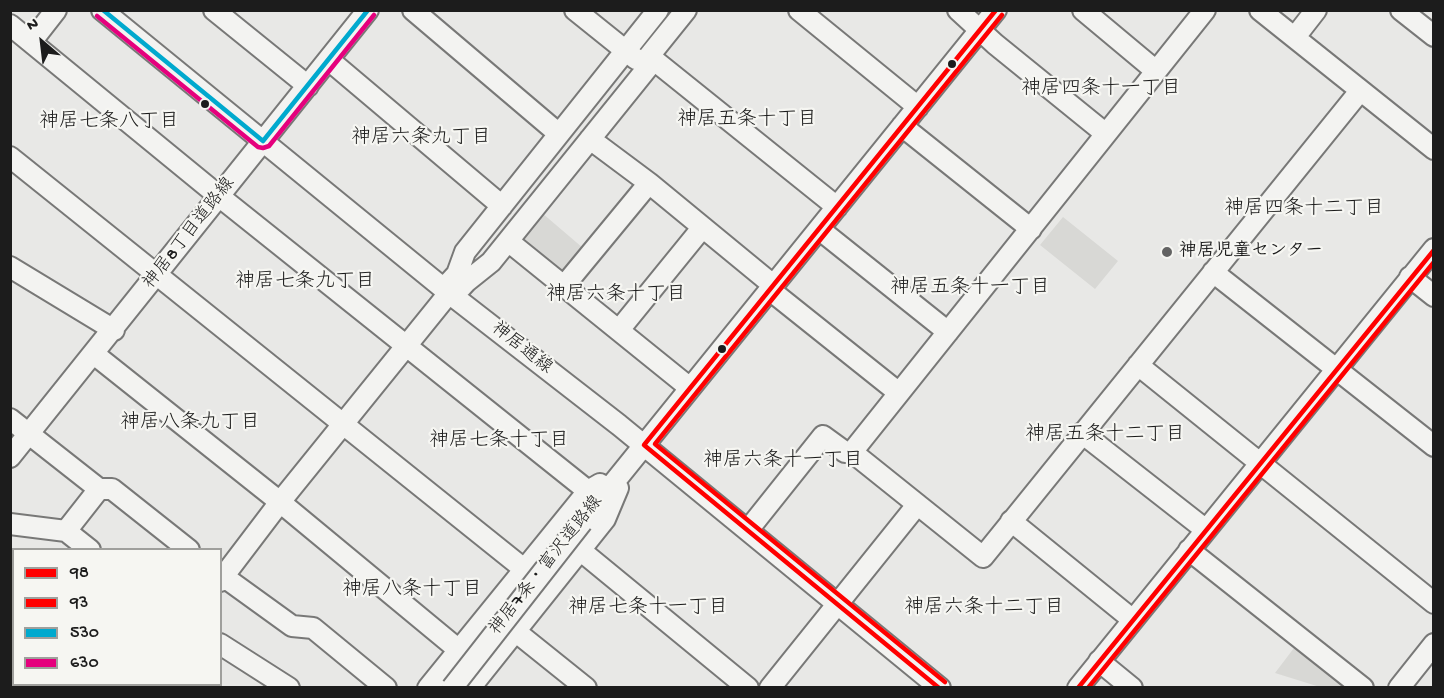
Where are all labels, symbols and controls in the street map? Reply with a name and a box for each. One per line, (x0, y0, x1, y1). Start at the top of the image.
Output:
north arrow (12, 12, 72, 72)
text: N (24, 15, 42, 37)
unlabelled marker (946, 58, 958, 70)
district label: 神居四条十一丁目 (1021, 78, 1181, 102)
unlabelled marker (199, 98, 211, 110)
district label: 神居五条十丁目 (677, 109, 817, 133)
district label: 神居七条八丁目 (39, 111, 179, 135)
district label: 神居六条九丁目 (351, 127, 491, 151)
street label: 神居8丁目道路線 (140, 174, 240, 294)
district label: 神居四条十二丁目 (1224, 198, 1384, 222)
place label: 神居児童センター (1179, 241, 1323, 263)
marker: 神居児童センター (1160, 245, 1174, 259)
district label: 神居七条九丁目 (235, 271, 375, 295)
district label: 神居五条十一丁目 (890, 277, 1050, 301)
district label: 神居六条十丁目 (546, 284, 686, 308)
street label: 神居通線 (486, 318, 556, 380)
unlabelled marker (716, 343, 728, 355)
district label: 神居八条九丁目 (120, 412, 260, 436)
district label: 神居五条十二丁目 (1025, 424, 1185, 448)
district label: 神居七条十丁目 (429, 430, 569, 454)
district label: 神居六条十一丁目 (703, 450, 863, 474)
street label: 神居7条・富沢道路線 (486, 492, 608, 640)
legend (12, 548, 222, 686)
text: 98 (70, 563, 89, 584)
district label: 神居八条十丁目 (342, 579, 482, 603)
text: 93 (70, 593, 88, 614)
district label: 神居七条十一丁目 (568, 597, 728, 621)
district label: 神居六条十二丁目 (904, 597, 1064, 621)
text: 530 (70, 623, 99, 644)
text: 630 (70, 653, 99, 674)

